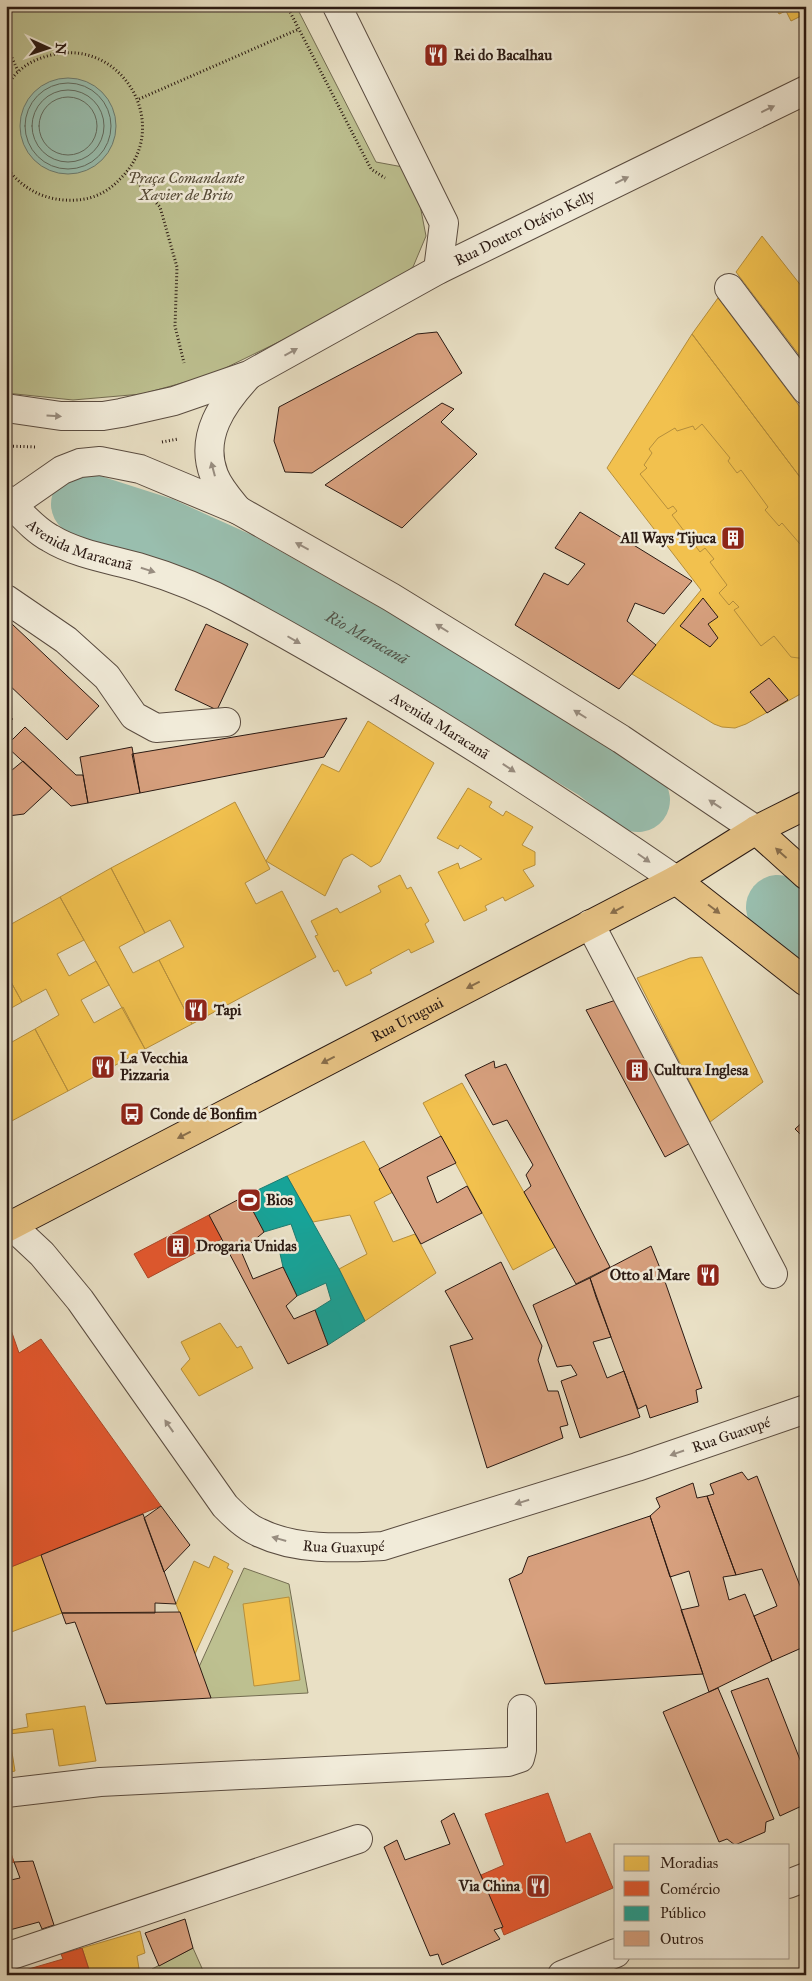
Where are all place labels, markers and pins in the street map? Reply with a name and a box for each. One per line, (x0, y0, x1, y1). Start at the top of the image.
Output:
restaurant icon: Rei do Bacalhau (423, 42, 449, 68)
place label: Rei do Bacalhau (454, 46, 552, 64)
building icon: All Ways Tijuca (720, 525, 746, 551)
place label: All Ways Tijuca (619, 529, 717, 548)
restaurant icon: Tapi (183, 997, 209, 1023)
place label: Tapi (213, 1001, 242, 1020)
place label: La Vecchia Pizzaria (120, 1049, 188, 1084)
restaurant icon: La Vecchia Pizzaria (90, 1054, 116, 1080)
building icon: Cultura Inglesa (624, 1057, 650, 1083)
place label: Cultura Inglesa (654, 1061, 749, 1080)
bus stop icon: Conde de Bonfim (119, 1101, 145, 1127)
place label: Conde de Bonfim (150, 1105, 257, 1123)
sports icon: Bios (236, 1187, 262, 1213)
place label: Bios (266, 1191, 294, 1209)
building icon: Drogaria Unidas (165, 1233, 191, 1259)
place label: Drogaria Unidas (196, 1237, 297, 1256)
restaurant icon: Otto al Mare (695, 1262, 721, 1288)
place label: Otto al Mare (610, 1266, 691, 1284)
restaurant icon: Via China (525, 1873, 551, 1899)
place label: Via China (458, 1877, 521, 1895)

